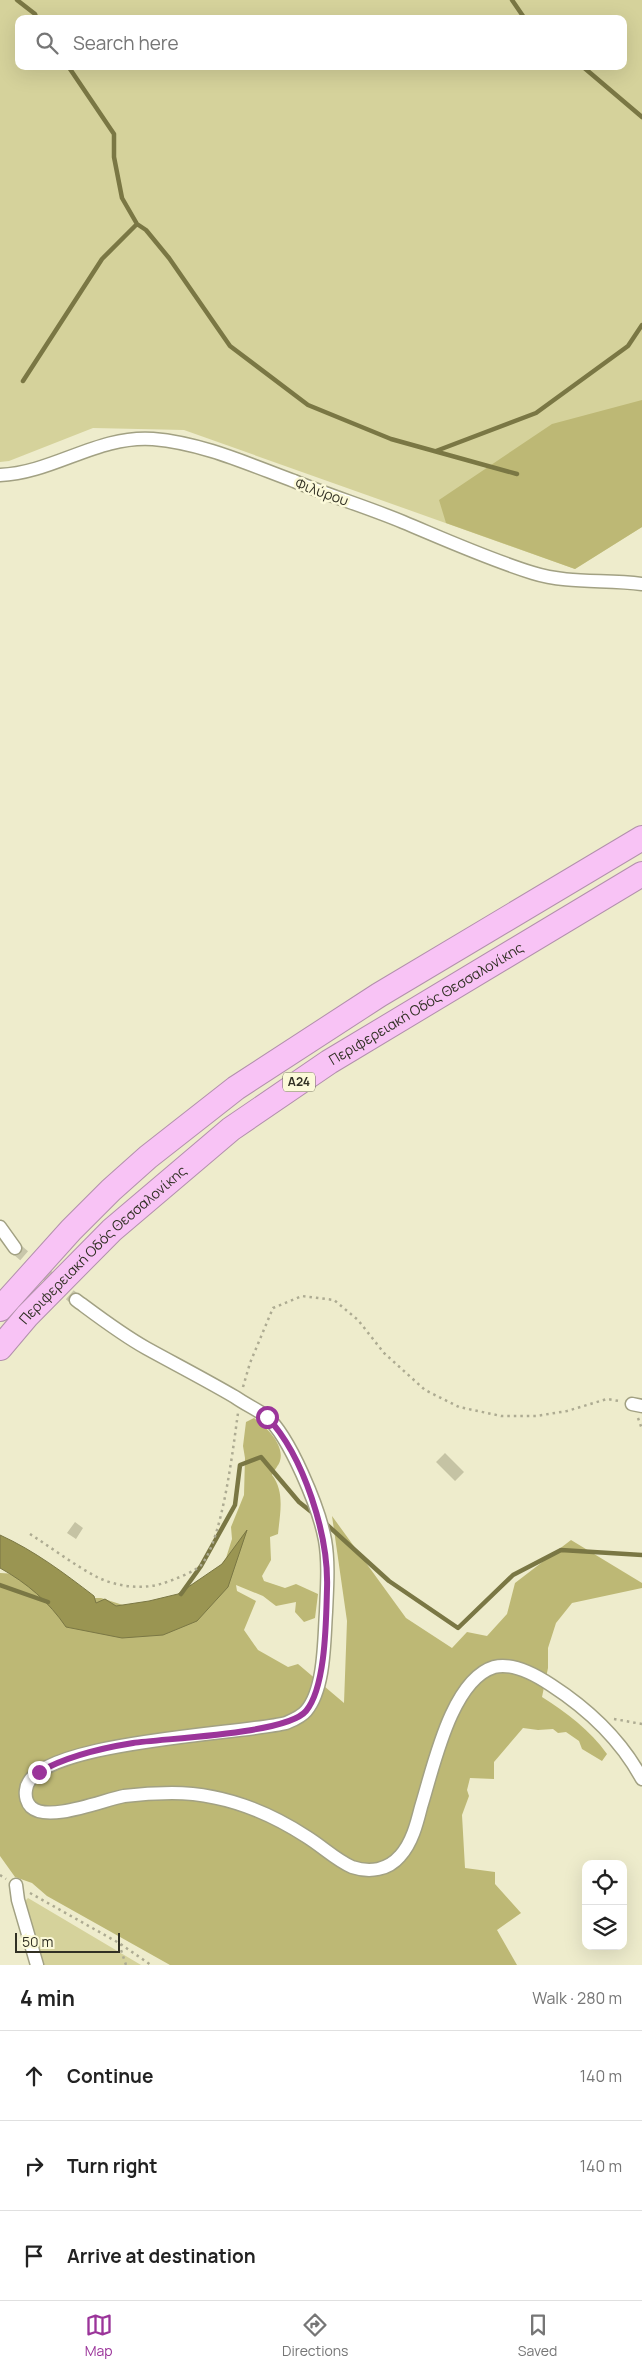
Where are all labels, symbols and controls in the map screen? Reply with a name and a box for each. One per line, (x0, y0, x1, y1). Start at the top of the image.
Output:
search box (15, 15, 627, 70)
icon: search (33, 29, 61, 57)
text: Search here (73, 30, 179, 56)
street label: Φιλύρου (293, 473, 351, 510)
street label: Περιφερειακή Οδός Θεσσαλονίκης (325, 937, 527, 1069)
road number: Α24 (283, 1072, 315, 1092)
street label: Περιφερειακή Οδός Θεσσαλονίκης (14, 1161, 191, 1328)
route start (256, 1406, 279, 1429)
route end (28, 1761, 51, 1784)
map controls (582, 1860, 627, 1950)
button: locate (582, 1860, 627, 1905)
button: layers (582, 1905, 627, 1950)
scale bar (15, 1930, 120, 1953)
text: 50 m (22, 1932, 53, 1951)
text: 4 min (20, 1984, 75, 2012)
text: Walk · 280 m (532, 1987, 622, 2009)
icon: ahead (20, 2062, 48, 2090)
text: Continue (67, 2063, 153, 2089)
text: 140 m (580, 2065, 622, 2087)
icon: right (20, 2152, 48, 2180)
text: Turn right (67, 2153, 157, 2179)
text: 140 m (580, 2155, 622, 2177)
icon: arrive (20, 2242, 48, 2270)
text: Arrive at destination (67, 2243, 256, 2269)
tab: Map (85, 2311, 113, 2360)
tab: Directions (282, 2311, 348, 2360)
tab: Saved (518, 2311, 557, 2360)

